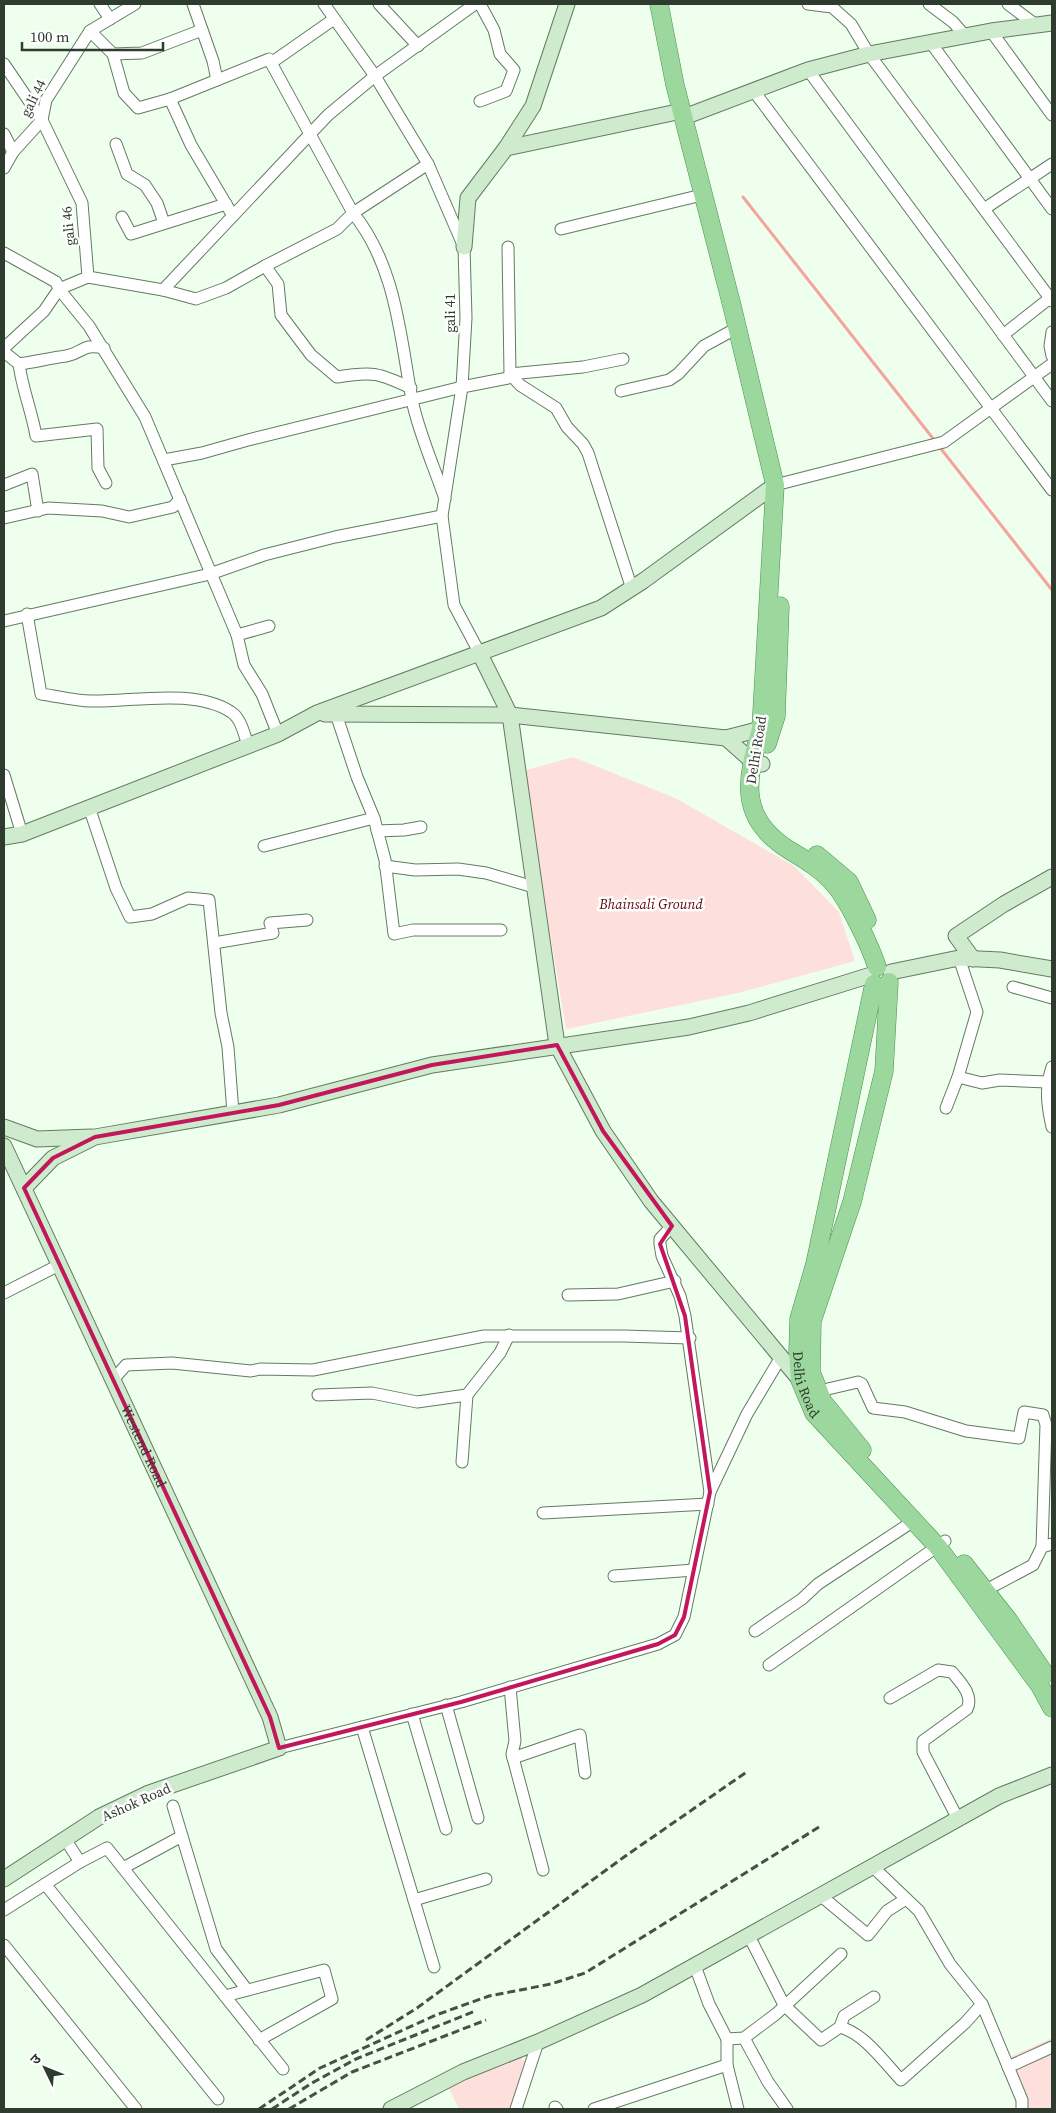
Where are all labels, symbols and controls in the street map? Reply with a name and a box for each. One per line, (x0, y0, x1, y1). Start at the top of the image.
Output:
scale bar (22, 20, 164, 52)
text: 100 m (30, 26, 70, 47)
street label: gali 44 (15, 76, 51, 120)
street label: gali 46 (56, 205, 80, 247)
street label: gali 41 (440, 293, 460, 333)
street label: Delhi Road (741, 714, 771, 785)
park label: Bhainsali Ground (598, 894, 703, 914)
street label: Delhi Road (788, 1350, 824, 1423)
street label: Westend Road (116, 1402, 172, 1491)
street label: Ashok Road (98, 1778, 174, 1826)
north arrow (20, 2043, 70, 2093)
text: उ (25, 2049, 46, 2069)

